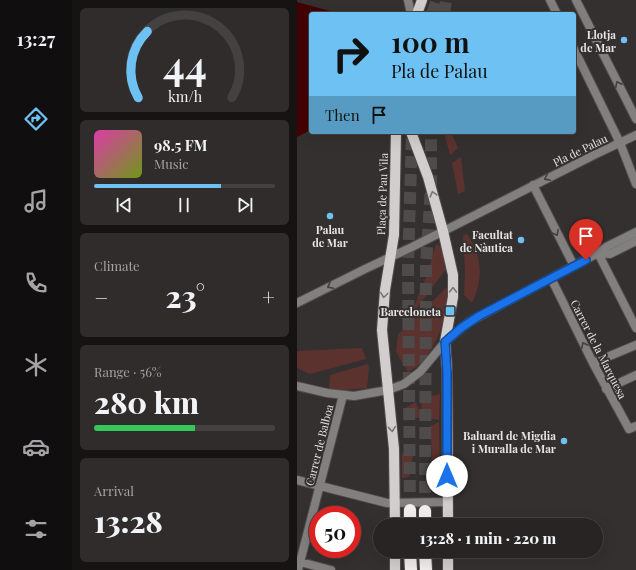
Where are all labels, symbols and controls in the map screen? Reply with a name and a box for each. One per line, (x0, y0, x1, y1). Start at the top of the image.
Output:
text: 100 m (391, 23, 470, 60)
text: 13:27 (17, 27, 55, 51)
place label: Llotja de Mar (580, 27, 617, 55)
icon: right (325, 28, 377, 80)
marker: Llotja de Mar (619, 35, 629, 45)
text: 44 (163, 36, 206, 91)
text: Pla de Palau (391, 59, 488, 83)
one-way arrow (616, 81, 623, 88)
text: km/h (167, 87, 202, 106)
icon: arrive (368, 104, 390, 126)
icon: directions (22, 105, 50, 133)
text: Then (325, 105, 360, 125)
street label: Pla de Palau (550, 130, 610, 170)
text: 98.5 FM (154, 135, 207, 155)
street label: Plaça de Pau Vila (373, 152, 391, 235)
text: Music (154, 155, 189, 172)
one-way arrow (544, 173, 552, 181)
icon: music (22, 187, 50, 215)
one-way arrow (429, 190, 438, 197)
icon: previous (113, 194, 135, 216)
icon: pause (173, 194, 195, 216)
icon: next (234, 194, 256, 216)
marker: Palau de Mar (325, 211, 335, 221)
pin (569, 219, 603, 260)
place label: Palau de Mar (312, 222, 349, 250)
icon: arrive (575, 225, 597, 247)
place label: Facultat de Nàutica (460, 227, 513, 255)
one-way arrow (552, 229, 559, 236)
marker: Facultat de Nàutica (516, 235, 526, 245)
text: Climate (94, 257, 140, 274)
icon: phone (22, 269, 50, 297)
text: 23° (165, 276, 205, 316)
one-way arrow (327, 281, 335, 289)
text: − (94, 282, 108, 312)
text: + (262, 282, 275, 312)
one-way arrow (449, 287, 457, 293)
one-way arrow (380, 292, 389, 298)
street label: Carrer de la Marquesa (567, 297, 631, 402)
place label: Barceloneta (381, 304, 441, 319)
marker: Barceloneta (444, 305, 456, 317)
one-way arrow (581, 342, 589, 350)
icon: climate (22, 351, 50, 379)
text: Range · 56% (94, 363, 162, 380)
text: 280 km (94, 382, 199, 422)
street label: Carrer de Balboa (302, 402, 336, 487)
one-way arrow (388, 426, 397, 432)
place label: Baluard de Migdia i Muralla de Mar (463, 428, 557, 456)
icon: car (22, 433, 50, 461)
marker: Baluard de Migdia i Muralla de Mar (559, 436, 569, 446)
position arrow (426, 455, 468, 497)
text: Arrival (94, 482, 134, 499)
text: 13:28 (94, 501, 163, 541)
speed limit sign: 50 (309, 506, 361, 558)
icon: filters (22, 515, 50, 543)
text: 13:28 · 1 min · 220 m (420, 528, 556, 548)

